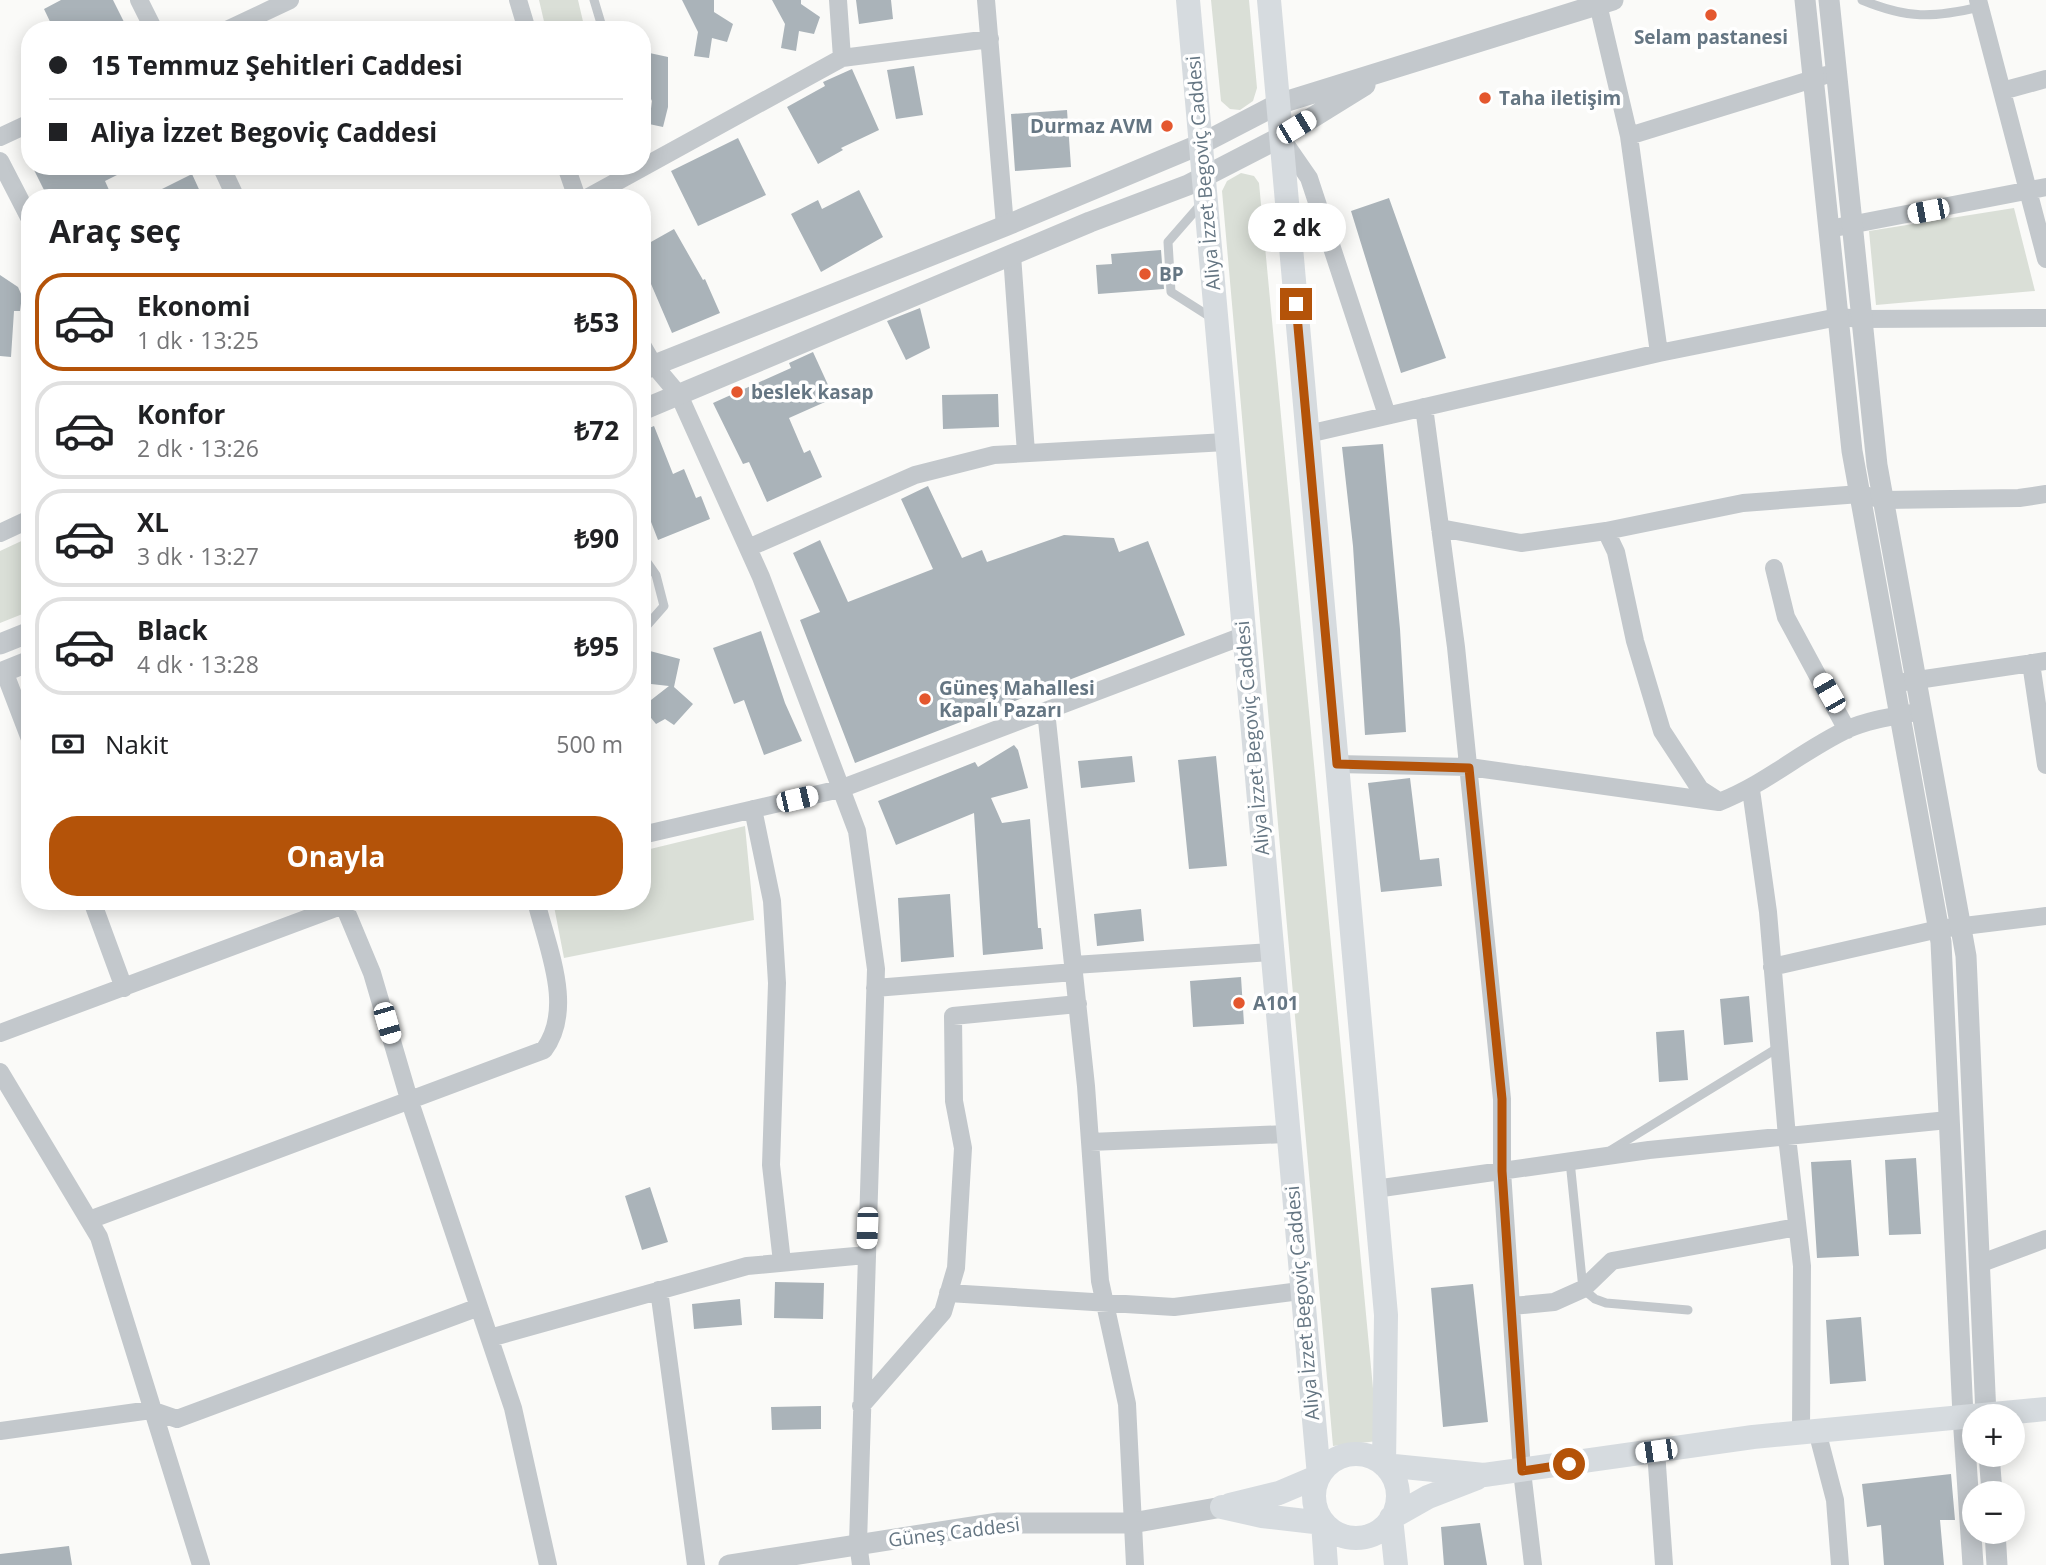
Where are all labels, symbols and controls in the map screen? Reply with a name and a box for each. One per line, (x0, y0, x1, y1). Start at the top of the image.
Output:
marker: Selam pastanesi (1703, 7, 1719, 23)
place label: Selam pastanesi (1634, 24, 1788, 50)
text: 15 Temmuz Şehitleri Caddesi (91, 47, 463, 83)
street label: Aliya İzzet Begoviç Caddesi (1180, 55, 1226, 291)
place label: Taha iletişim (1499, 85, 1621, 111)
marker: Taha iletişim (1477, 90, 1493, 106)
car (1273, 107, 1320, 147)
place label: Durmaz AVM (1030, 113, 1153, 139)
text: Aliya İzzet Begoviç Caddesi (91, 114, 437, 150)
marker: Durmaz AVM (1159, 118, 1175, 134)
car (1906, 197, 1951, 225)
callout: 2 dk (1247, 202, 1345, 252)
text: Araç seç (49, 209, 181, 252)
text: 2 dk (1273, 211, 1321, 243)
place label: BP (1159, 261, 1184, 287)
marker: BP (1137, 266, 1153, 282)
text: Ekonomi (137, 288, 250, 324)
route end (1280, 288, 1312, 320)
icon: car (53, 291, 116, 354)
text: ₺53 (574, 304, 619, 340)
text: 1 dk · 13:25 (137, 324, 259, 356)
place label: beslek kasap (751, 379, 874, 405)
marker: beslek kasap (729, 384, 745, 400)
text: Konfor (137, 396, 225, 432)
icon: car (53, 399, 116, 462)
text: ₺72 (574, 412, 619, 448)
text: 2 dk · 13:26 (137, 432, 259, 464)
text: XL (137, 504, 169, 540)
icon: car (53, 507, 116, 570)
text: ₺90 (574, 520, 619, 556)
text: 3 dk · 13:27 (137, 540, 259, 572)
text: Black (137, 612, 208, 648)
icon: car (53, 615, 116, 678)
street label: Aliya İzzet Begoviç Caddesi (1229, 620, 1275, 856)
text: ₺95 (574, 628, 619, 664)
text: 4 dk · 13:28 (137, 648, 259, 680)
car (1810, 670, 1849, 716)
place label: Güneş Mahallesi Kapalı Pazarı (939, 675, 1095, 723)
marker: Güneş Mahallesi Kapalı Pazarı (917, 691, 933, 707)
icon: cash (49, 725, 87, 763)
text: Nakit (105, 726, 169, 762)
text: 500 m (556, 728, 623, 760)
car (775, 784, 820, 814)
button: Onayla (49, 816, 623, 896)
place label: A101 (1253, 990, 1299, 1016)
marker: A101 (1231, 995, 1247, 1011)
car (372, 1000, 403, 1046)
street label: Aliya İzzet Begoviç Caddesi (1279, 1185, 1325, 1421)
car (856, 1207, 879, 1249)
map controls (1962, 1404, 2025, 1544)
button: + (1962, 1404, 2025, 1467)
car (1634, 1438, 1679, 1464)
route start (1553, 1448, 1585, 1480)
button: − (1962, 1481, 2025, 1544)
street label: Güneş Caddesi (887, 1511, 1021, 1553)

